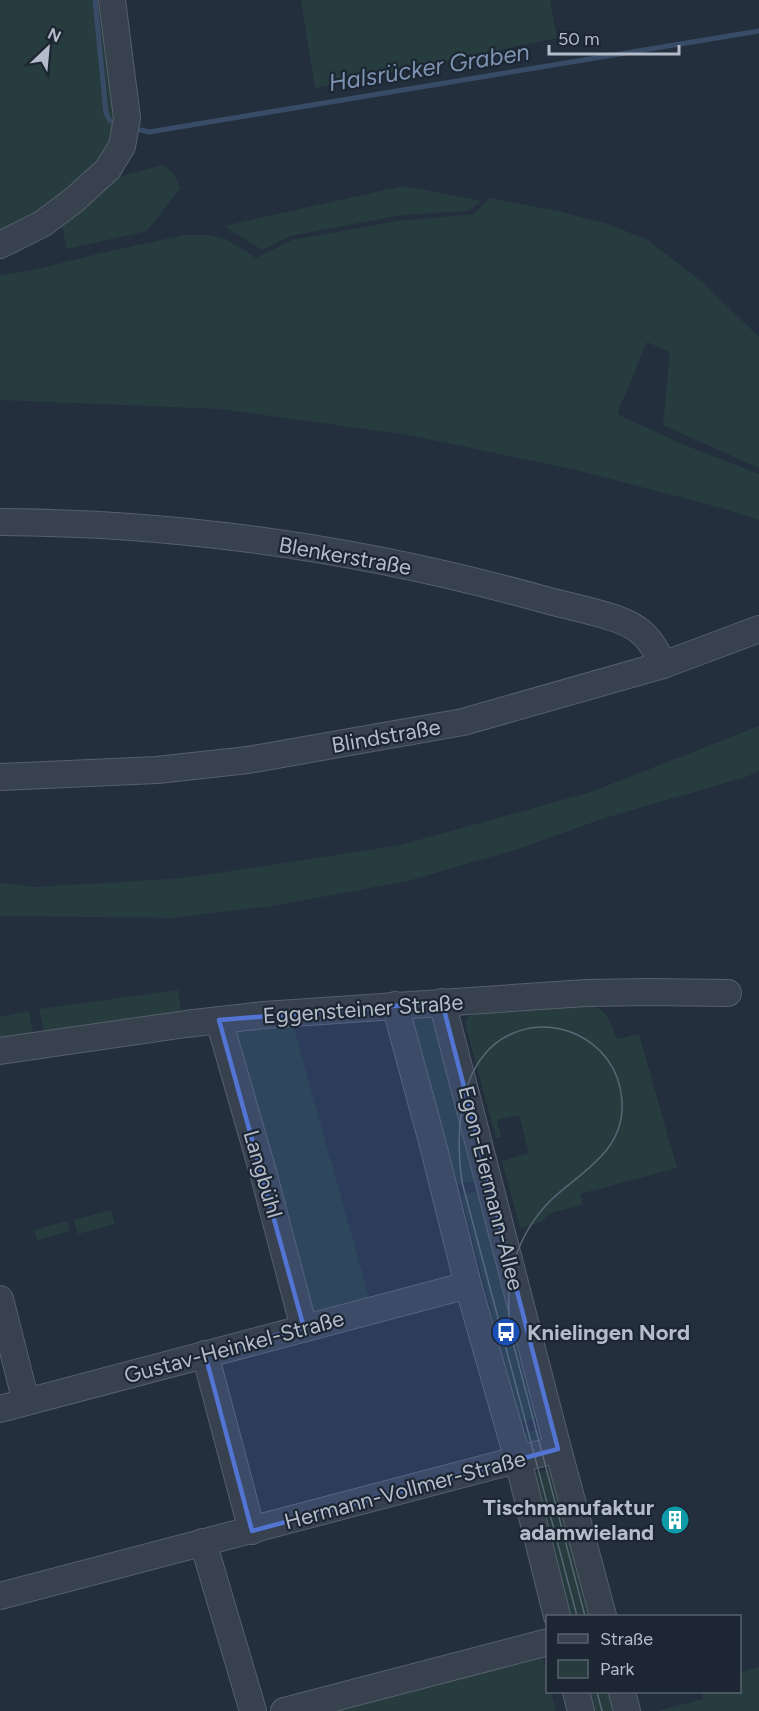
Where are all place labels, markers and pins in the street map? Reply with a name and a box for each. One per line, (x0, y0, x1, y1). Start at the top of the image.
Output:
bus stop icon: Knielingen Nord (490, 1316, 522, 1348)
place label: Knielingen Nord (527, 1319, 690, 1346)
place label: Tischmanufaktur adamwieland (483, 1494, 655, 1546)
building icon: Tischmanufaktur adamwieland (659, 1504, 691, 1536)

